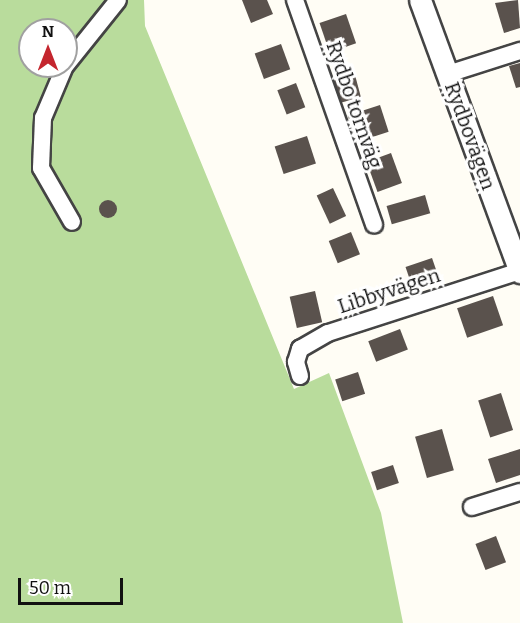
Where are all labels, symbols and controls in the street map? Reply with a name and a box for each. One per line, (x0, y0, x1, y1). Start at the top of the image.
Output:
north arrow (18, 18, 78, 78)
text: N (42, 22, 54, 41)
street label: Rydbo tornväg (321, 38, 387, 172)
street label: Rydbovägen (439, 79, 501, 193)
street label: Libbyvägen (335, 263, 443, 319)
scale bar (21, 566, 126, 604)
text: 50 m (29, 577, 71, 599)

